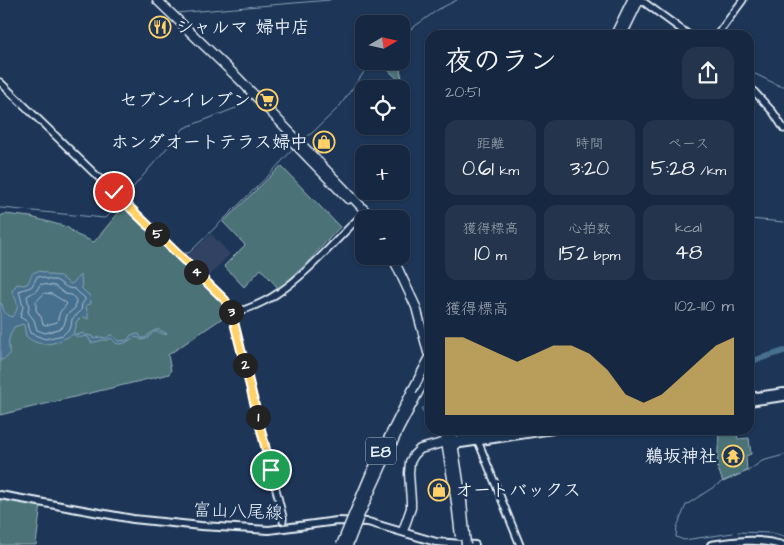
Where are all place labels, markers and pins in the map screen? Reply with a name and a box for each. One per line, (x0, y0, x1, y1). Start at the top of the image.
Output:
restaurant icon: シャルマ 婦中店 (148, 15, 172, 39)
place label: シャルマ 婦中店 (176, 15, 310, 40)
place label: セブン-イレブン (119, 88, 251, 113)
supermarket icon: セブン-イレブン (255, 88, 279, 112)
place label: ホンダオートテラス婦中 (111, 130, 308, 155)
shop icon: ホンダオートテラス婦中 (312, 130, 336, 154)
pin (93, 171, 135, 213)
pin: 5 (144, 222, 170, 246)
pin: 4 (184, 260, 208, 284)
pin: 3 (218, 300, 244, 324)
pin: 2 (232, 352, 258, 378)
pin: 1 (246, 404, 270, 430)
place label: 鵜坂神社 (645, 444, 717, 469)
temple icon: 鵜坂神社 (721, 444, 745, 468)
pin (250, 449, 292, 491)
shop icon: オートバックス (427, 478, 451, 502)
place label: オートバックス (455, 478, 581, 503)

